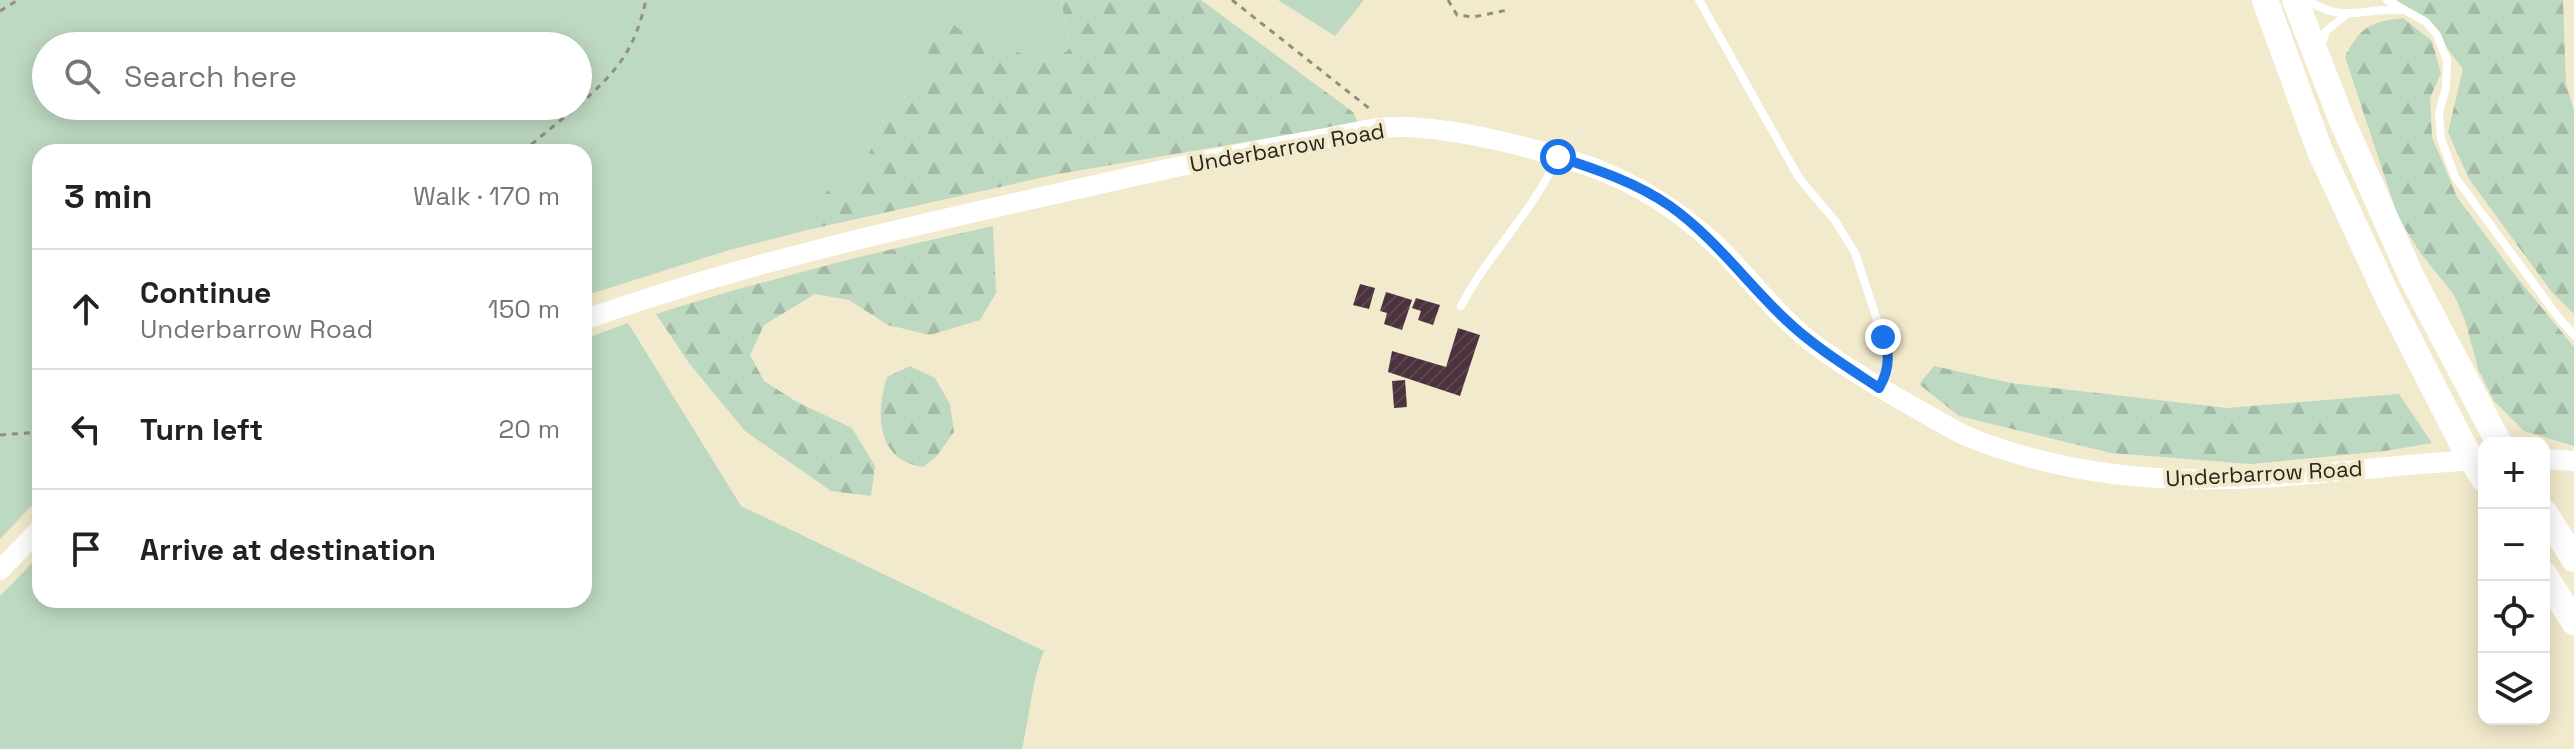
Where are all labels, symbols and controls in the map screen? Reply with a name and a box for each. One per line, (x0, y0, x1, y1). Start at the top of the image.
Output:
search box (32, 32, 592, 120)
icon: search (60, 54, 104, 98)
text: Search here (124, 57, 297, 96)
street label: Underbarrow Road (1187, 116, 1387, 178)
route start (1540, 139, 1576, 175)
text: 3 min (64, 175, 152, 218)
text: Walk · 170 m (413, 179, 560, 213)
text: Continue (140, 273, 271, 312)
icon: ahead (64, 287, 108, 331)
text: 150 m (488, 292, 560, 326)
text: Underbarrow Road (140, 312, 373, 346)
route end (1865, 319, 1901, 355)
icon: left (64, 407, 108, 451)
text: Turn left (140, 410, 263, 449)
text: 20 m (499, 412, 560, 446)
map controls (2478, 437, 2550, 725)
button: + (2478, 437, 2550, 509)
street label: Underbarrow Road (2165, 454, 2363, 492)
button: − (2478, 509, 2550, 581)
icon: arrive (64, 527, 108, 571)
text: Arrive at destination (140, 530, 436, 569)
button: locate (2478, 581, 2550, 653)
button: layers (2478, 653, 2550, 725)

